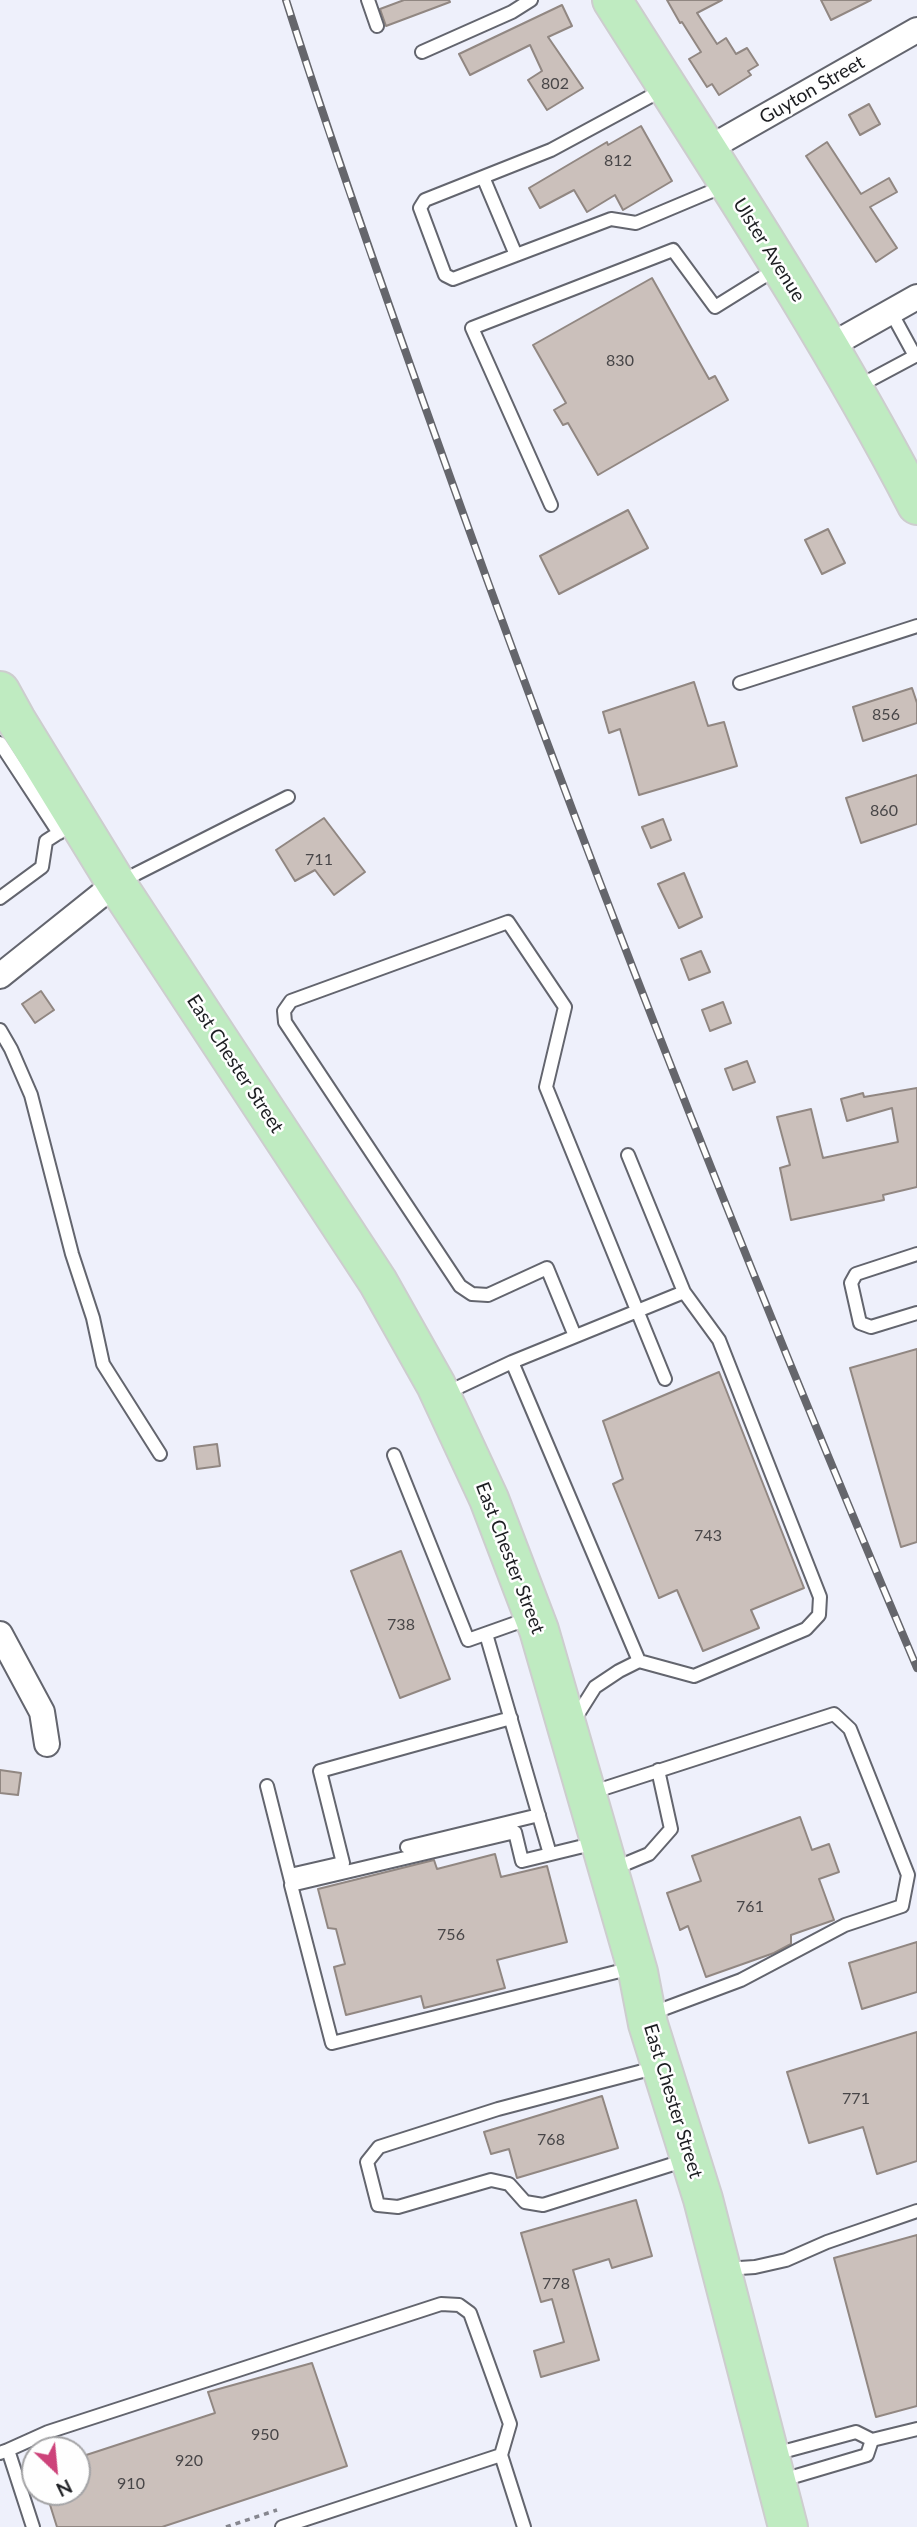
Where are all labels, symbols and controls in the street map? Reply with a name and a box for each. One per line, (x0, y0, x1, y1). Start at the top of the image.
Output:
street label: Guyton Street (756, 51, 868, 129)
house number: 802 (541, 74, 569, 94)
house number: 812 (604, 151, 632, 171)
street label: Ulster Avenue (728, 194, 810, 306)
house number: 830 (606, 351, 634, 371)
house number: 856 (872, 705, 900, 725)
house number: 860 (870, 801, 898, 821)
house number: 711 (305, 850, 333, 870)
street label: East Chester Street (182, 991, 288, 1137)
street label: East Chester Street (471, 1479, 549, 1637)
house number: 743 (694, 1526, 722, 1546)
house number: 738 (387, 1615, 415, 1635)
house number: 761 (736, 1897, 764, 1917)
house number: 756 (437, 1925, 465, 1945)
street label: East Chester Street (639, 2021, 707, 2181)
house number: 771 (842, 2089, 870, 2109)
house number: 768 (537, 2130, 565, 2150)
house number: 778 (542, 2274, 570, 2294)
house number: 950 (251, 2425, 279, 2445)
north arrow (21, 2436, 91, 2506)
house number: 920 (175, 2451, 203, 2471)
house number: 910 (117, 2474, 145, 2494)
text: N (53, 2475, 76, 2502)

